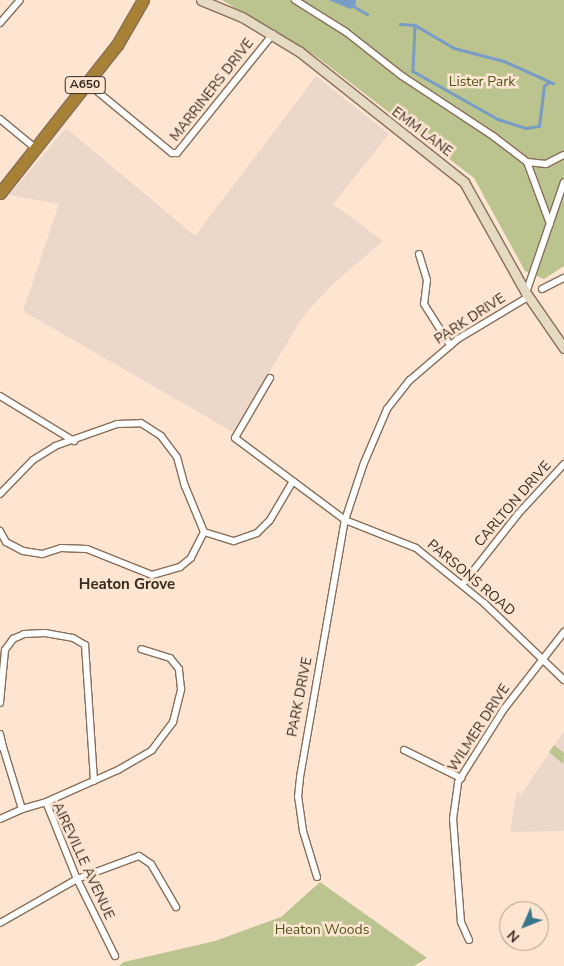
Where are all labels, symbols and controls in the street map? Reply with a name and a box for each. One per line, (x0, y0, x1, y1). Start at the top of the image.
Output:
street label: MARRINERS DRIVE (167, 35, 257, 145)
park label: Lister Park (449, 74, 515, 90)
road number: A650 (64, 76, 106, 94)
street label: EMM LANE (388, 104, 456, 160)
street label: PARK DRIVE (431, 290, 509, 348)
street label: CARLTON DRIVE (471, 458, 555, 550)
street label: PARSONS ROAD (424, 536, 518, 620)
district label: Heaton Grove (79, 576, 175, 594)
street label: PARK DRIVE (284, 656, 316, 738)
street label: WILMER DRIVE (444, 681, 514, 775)
street label: AIREVILLE AVENUE (48, 800, 118, 922)
north arrow (499, 901, 549, 951)
park label: Heaton Woods (275, 922, 369, 938)
text: N (503, 926, 524, 946)

